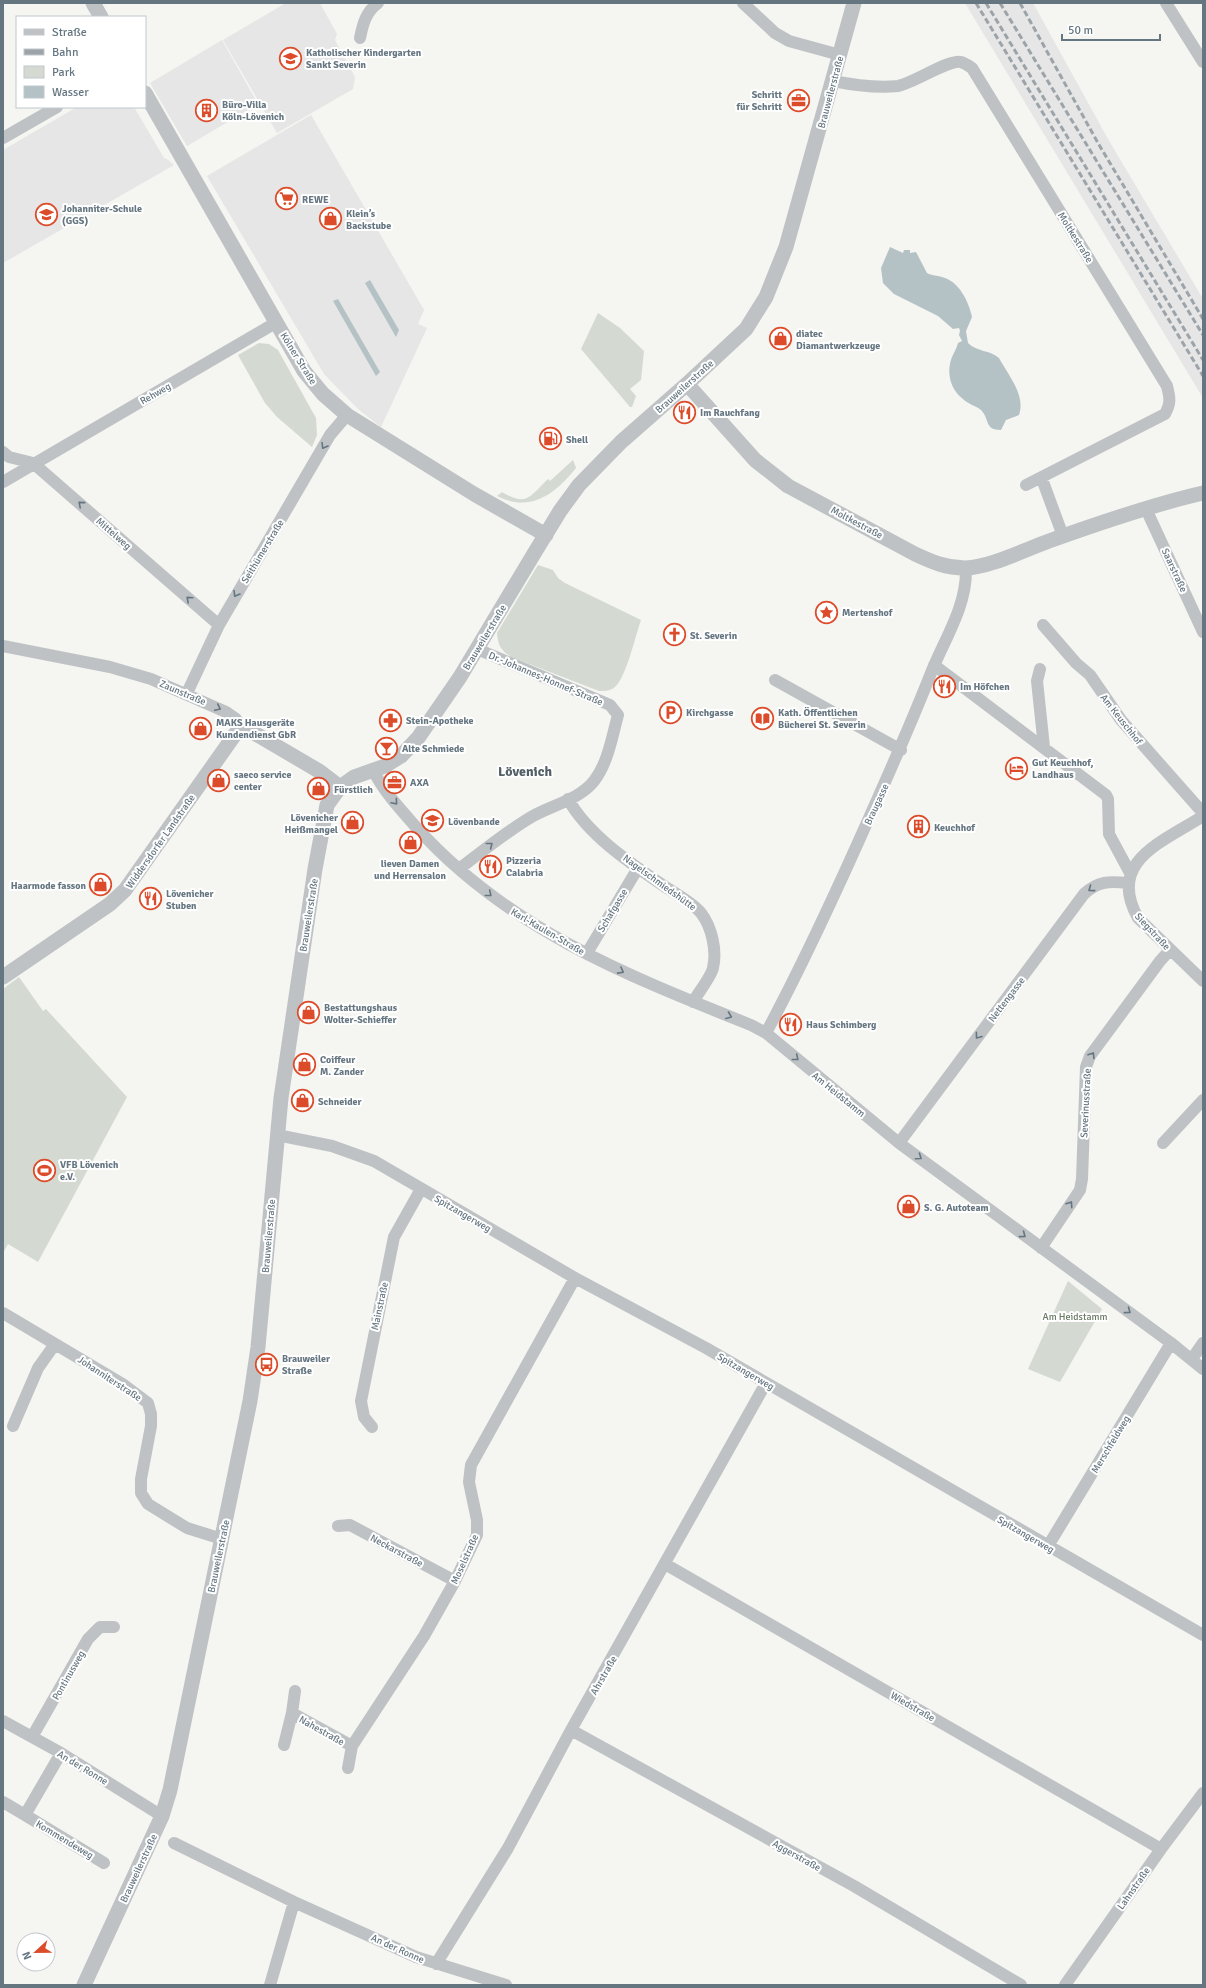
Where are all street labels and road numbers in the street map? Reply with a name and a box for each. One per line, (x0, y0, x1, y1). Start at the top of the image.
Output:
street label: Brauweilerstraße (816, 55, 846, 130)
street label: Moltkestraße (1055, 210, 1095, 265)
street label: Kölner Straße (277, 330, 319, 387)
street label: Brauweilerstraße (653, 357, 716, 416)
street label: Rehweg (138, 380, 173, 407)
street label: Moltkestraße (828, 504, 885, 542)
street label: Mittelweg (93, 515, 133, 552)
street label: Seithümerstraße (239, 518, 287, 586)
street label: Saarstraße (1159, 546, 1190, 594)
street label: Brauweilerstraße (461, 603, 509, 672)
street label: Dr.-Johannes-Honnef-Straße (487, 649, 605, 709)
street label: Zaunstraße (158, 678, 208, 708)
street label: Am Keuschhof (1098, 692, 1145, 748)
street label: Braugasse (862, 782, 892, 827)
street label: Widdersdorfer Landstraße (124, 792, 198, 891)
street label: Nagelschmiedshütte (620, 852, 698, 913)
street label: Brauweilerstraße (297, 878, 321, 953)
street label: Schafgasse (595, 887, 630, 934)
street label: Karl-Kaulen-Straße (508, 906, 587, 958)
street label: Siegstraße (1132, 911, 1172, 953)
street label: Nettengasse (986, 975, 1028, 1024)
street label: Severinusstraße (1078, 1068, 1094, 1138)
street label: Am Heidstamm (809, 1070, 867, 1120)
street label: Spitzangerweg (432, 1193, 493, 1235)
street label: Brauweilerstraße (260, 1199, 278, 1274)
street label: Mainstraße (369, 1281, 391, 1332)
street label: Spitzangerweg (715, 1351, 776, 1393)
street label: Johanniterstraße (75, 1354, 144, 1404)
street label: Merschfeldweg (1089, 1414, 1133, 1476)
street label: Spitzangerweg (995, 1514, 1056, 1556)
street label: Brauweilerstraße (205, 1519, 233, 1594)
street label: Neckarstraße (368, 1532, 425, 1570)
street label: Moselstraße (449, 1533, 481, 1586)
street label: Pontinusweg (50, 1649, 88, 1702)
street label: Ahrstraße (588, 1654, 620, 1697)
street label: Wiedstraße (888, 1689, 937, 1724)
street label: Nahestraße (297, 1713, 346, 1748)
street label: An der Ronne (55, 1748, 110, 1788)
street label: Kommendeweg (34, 1818, 95, 1862)
street label: Brauweilerstraße (118, 1832, 160, 1905)
street label: Aggerstraße (770, 1838, 823, 1874)
street label: Lahnstraße (1115, 1865, 1153, 1912)
street label: An der Ronne (369, 1932, 426, 1966)

